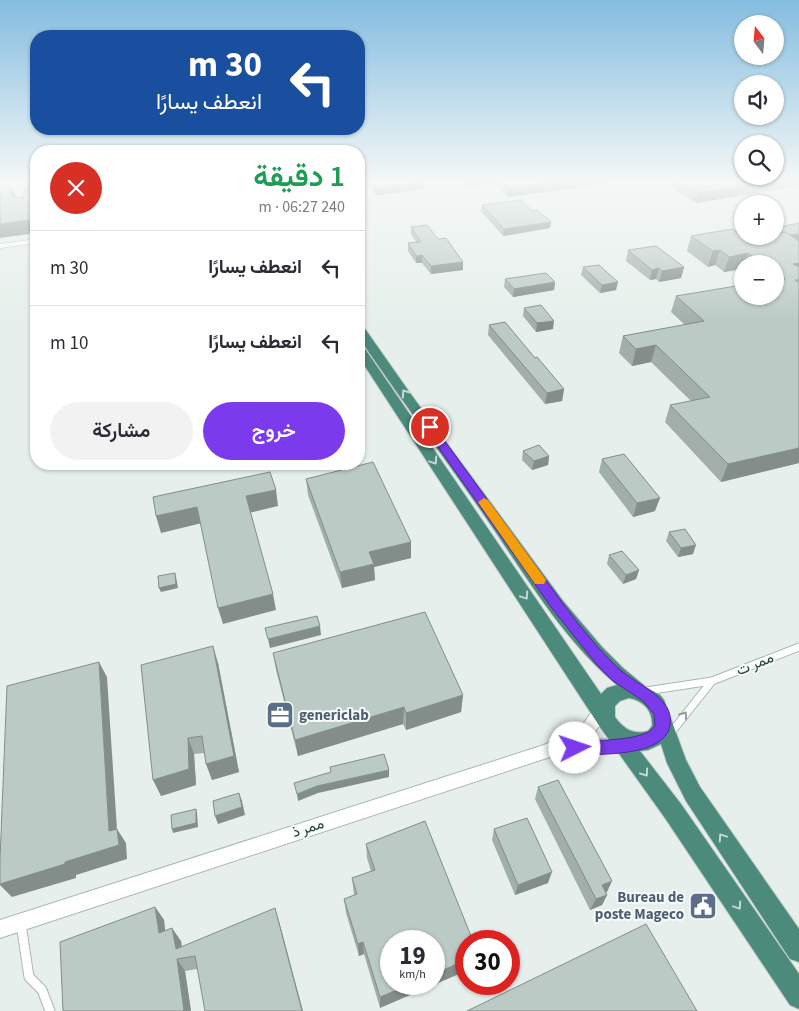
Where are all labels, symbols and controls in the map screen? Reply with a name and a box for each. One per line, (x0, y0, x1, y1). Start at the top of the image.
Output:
north arrow (734, 15, 784, 65)
map controls (734, 15, 784, 305)
text: 30 m (188, 40, 262, 90)
icon: left (280, 50, 345, 115)
button: sound (734, 75, 784, 125)
text: انعطف يسارًا (156, 86, 262, 118)
button: search (734, 135, 784, 185)
text: 1 دقيقة (253, 155, 345, 198)
button: close (50, 162, 102, 214)
button: + (734, 195, 784, 245)
text: 240 m · 06:27 (258, 196, 345, 218)
text: انعطف يسارًا (208, 254, 302, 281)
icon: left (317, 254, 345, 282)
text: 30 m (50, 255, 88, 282)
button: − (734, 255, 784, 305)
text: انعطف يسارًا (208, 329, 302, 356)
icon: left (317, 329, 345, 357)
text: 10 m (50, 330, 88, 357)
one-way arrow (402, 389, 411, 398)
button: مشاركة (50, 402, 193, 460)
button: خروج (203, 402, 345, 460)
pin (409, 406, 451, 448)
icon: arrive (416, 413, 444, 441)
one-way arrow (428, 456, 438, 465)
one-way arrow (519, 590, 528, 600)
street label: ممر ت (733, 647, 777, 681)
office icon: genericlab (265, 700, 295, 730)
place label: genericlab (299, 705, 369, 726)
one-way arrow (678, 711, 687, 721)
position arrow (548, 721, 600, 773)
one-way arrow (639, 767, 648, 777)
street label: ممر ذ (289, 813, 327, 843)
one-way arrow (719, 834, 728, 843)
place label: Bureau de poste Mageco (595, 887, 684, 925)
public building icon: Bureau de poste Mageco (688, 891, 718, 921)
one-way arrow (732, 901, 741, 910)
speed limit sign: 30 (455, 930, 520, 995)
text: 19 (399, 938, 426, 974)
text: km/h (399, 966, 426, 983)

